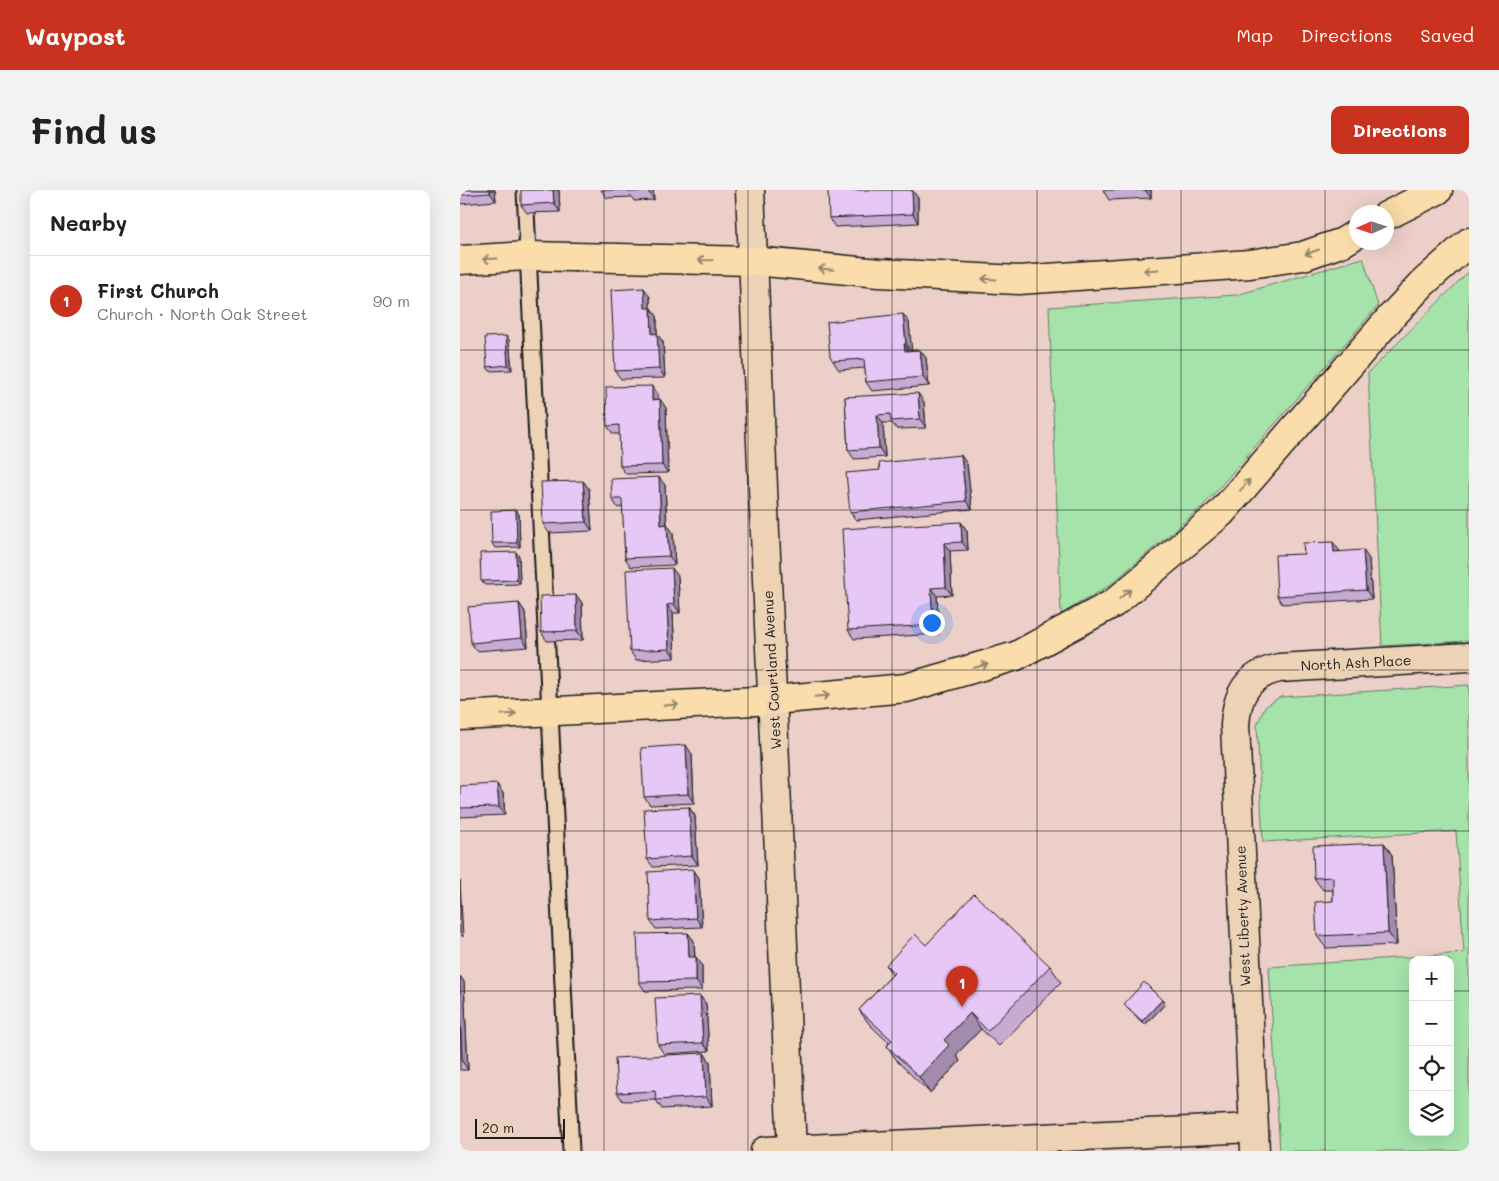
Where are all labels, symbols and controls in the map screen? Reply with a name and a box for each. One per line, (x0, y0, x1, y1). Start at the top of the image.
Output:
text: Waypost (25, 20, 126, 51)
text: Map (1236, 23, 1273, 47)
text: Directions (1301, 23, 1393, 47)
text: Saved (1421, 23, 1474, 47)
button: Directions (1331, 106, 1469, 154)
text: Find us (30, 107, 157, 153)
north arrow (1349, 205, 1394, 250)
text: Nearby (50, 209, 127, 236)
one-way arrow (1304, 248, 1320, 258)
one-way arrow (482, 254, 498, 263)
one-way arrow (697, 255, 714, 265)
one-way arrow (819, 264, 835, 274)
one-way arrow (1143, 266, 1159, 275)
one-way arrow (981, 274, 997, 283)
text: First Church (97, 278, 219, 303)
text: 1 (62, 290, 70, 311)
text: 90 m (373, 290, 410, 311)
text: Church · North Oak Street (97, 303, 308, 324)
one-way arrow (1239, 478, 1250, 491)
one-way arrow (1118, 589, 1131, 600)
street label: West Courtland Avenue (758, 590, 785, 750)
your location (919, 610, 945, 636)
street label: North Ash Place (1300, 650, 1412, 675)
one-way arrow (972, 661, 988, 671)
one-way arrow (813, 691, 829, 700)
one-way arrow (663, 701, 679, 710)
one-way arrow (500, 709, 516, 718)
street label: West Liberty Avenue (1231, 845, 1254, 987)
map controls (1409, 956, 1454, 1136)
button: + (1409, 956, 1454, 1001)
pin: 1 (946, 966, 978, 1007)
button: − (1409, 1001, 1454, 1046)
button: locate (1409, 1046, 1454, 1091)
button: layers (1409, 1091, 1454, 1136)
scale bar (475, 1116, 565, 1139)
text: 20 m (482, 1118, 514, 1137)

